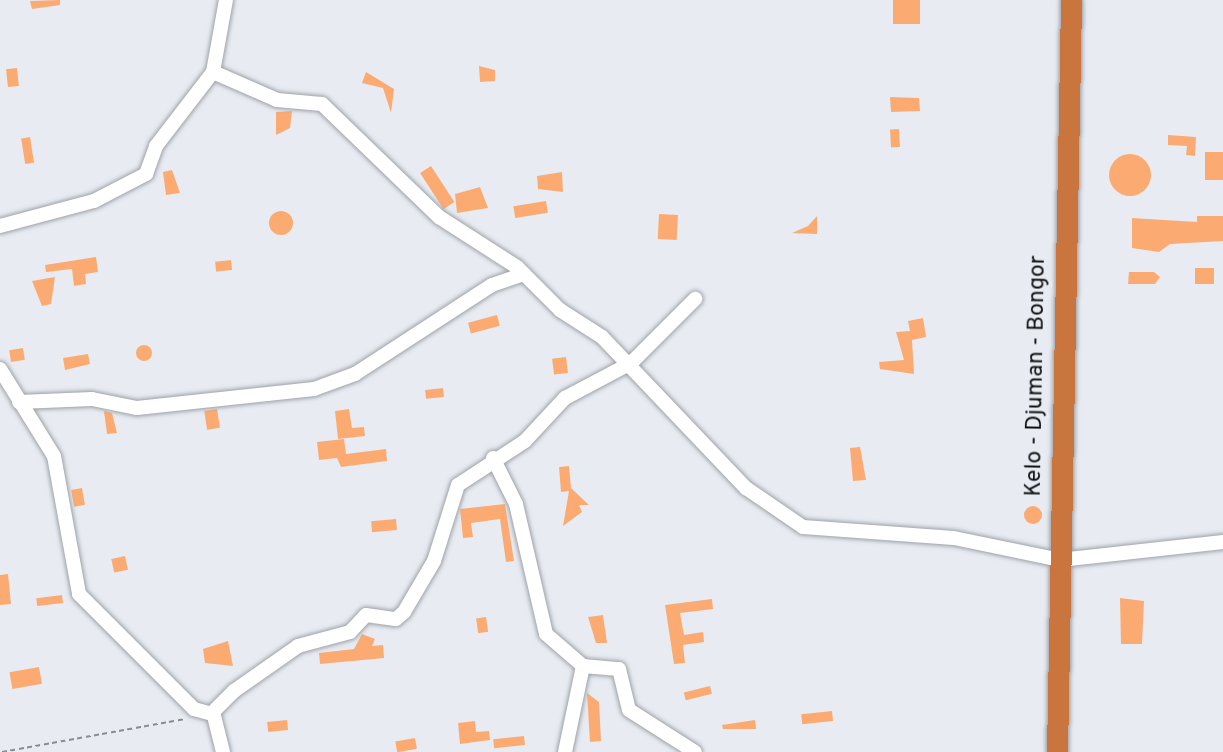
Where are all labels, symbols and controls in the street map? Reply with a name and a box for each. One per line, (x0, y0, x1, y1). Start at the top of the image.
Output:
street label: Kelo - Djuman - Bongor (1021, 255, 1053, 497)

